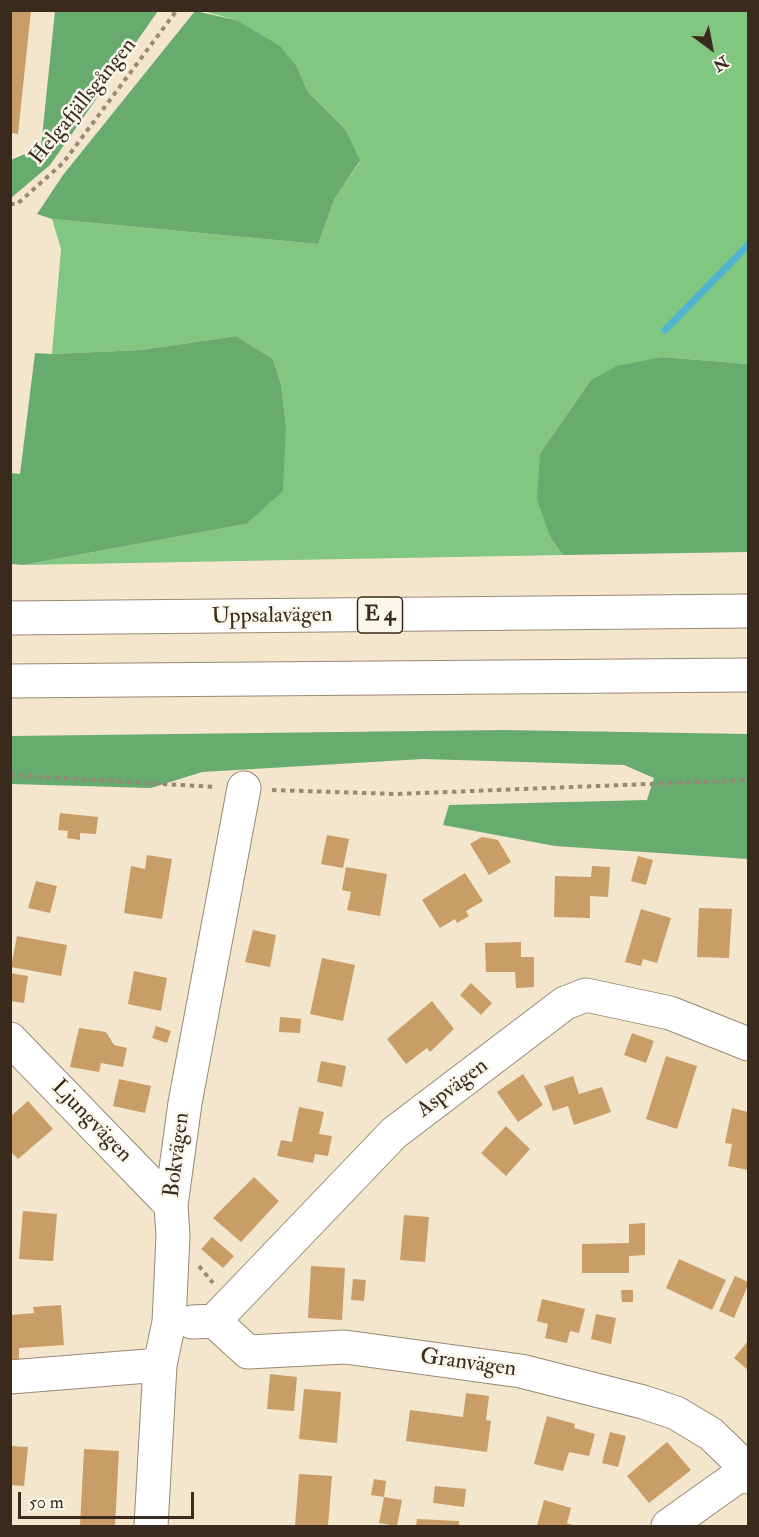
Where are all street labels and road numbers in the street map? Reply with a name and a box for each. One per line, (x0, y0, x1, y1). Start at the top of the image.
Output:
street label: Helgafjällsgången (25, 33, 143, 171)
road number: E 4 (358, 597, 403, 633)
street label: Uppsalavägen (211, 603, 333, 631)
street label: Aspvägen (412, 1054, 494, 1124)
street label: Ljungvägen (45, 1075, 137, 1169)
street label: Bokvägen (160, 1111, 196, 1199)
street label: Granvägen (418, 1344, 518, 1384)

